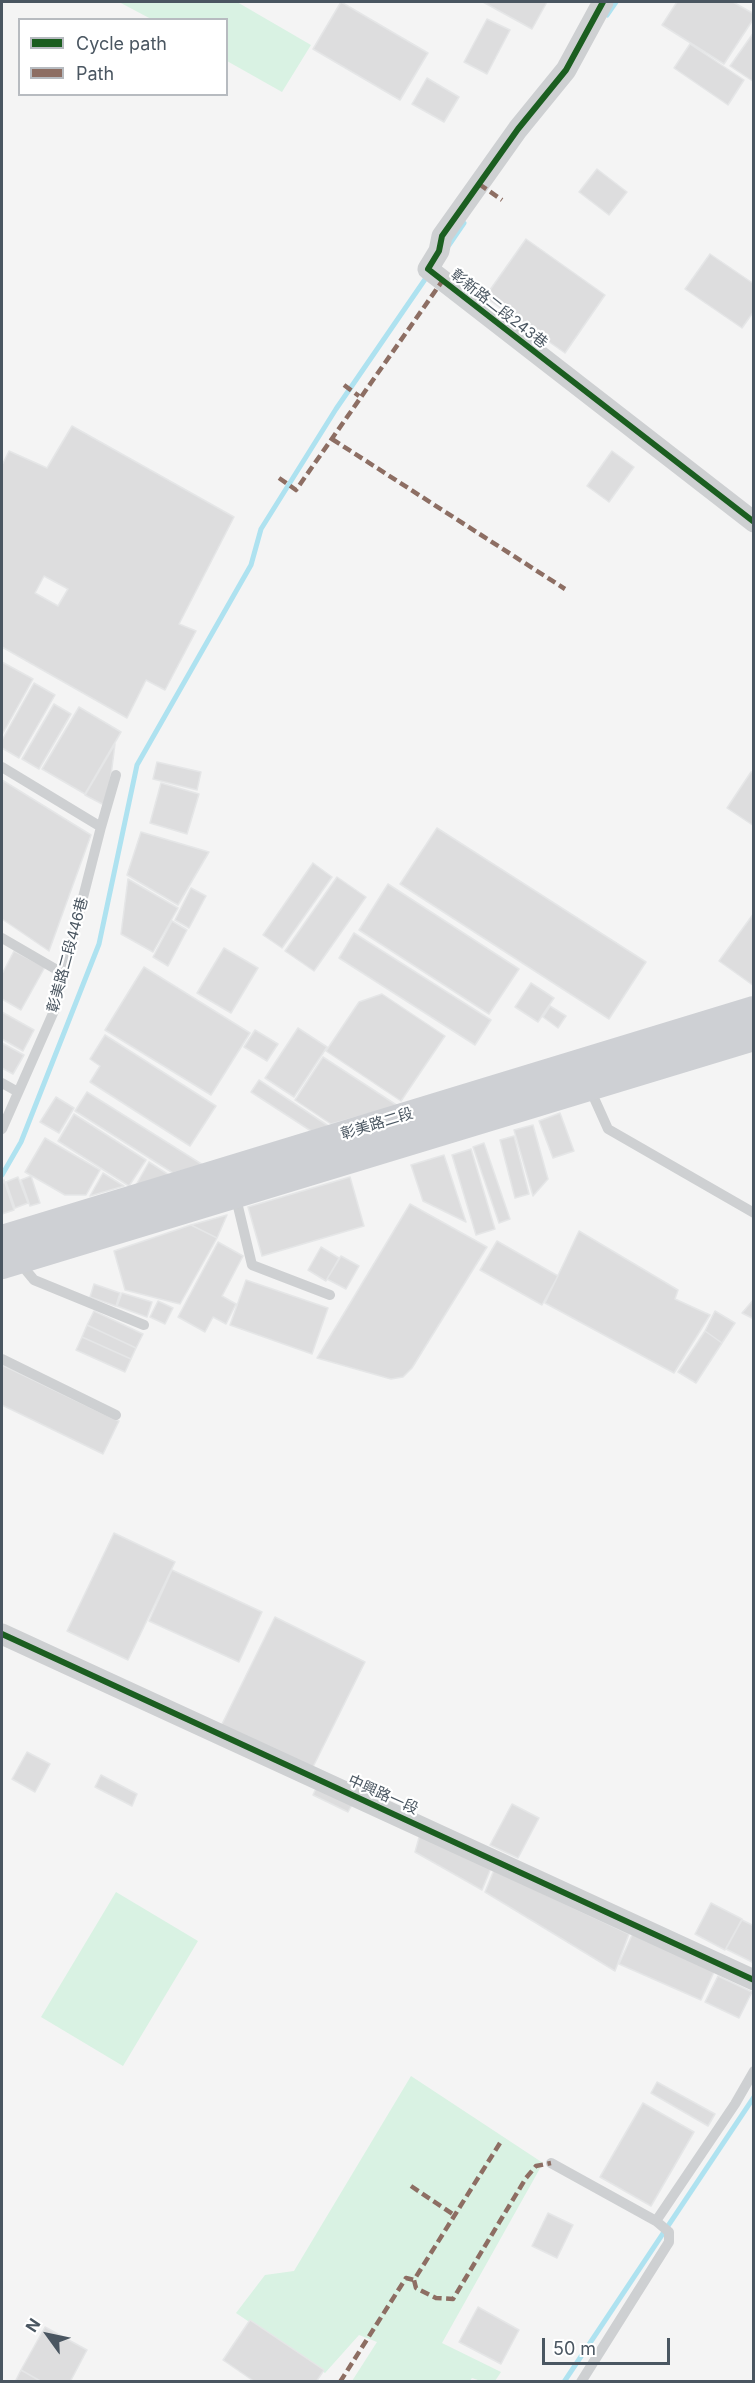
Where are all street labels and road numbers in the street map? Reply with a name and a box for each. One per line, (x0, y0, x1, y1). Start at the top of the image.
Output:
street label: 彰新路二段243巷 (447, 266, 551, 352)
street label: 彰美路二段446巷 (44, 895, 92, 1015)
street label: 彰美路二段 (339, 1104, 415, 1144)
street label: 中興路一段 (345, 1772, 421, 1818)

